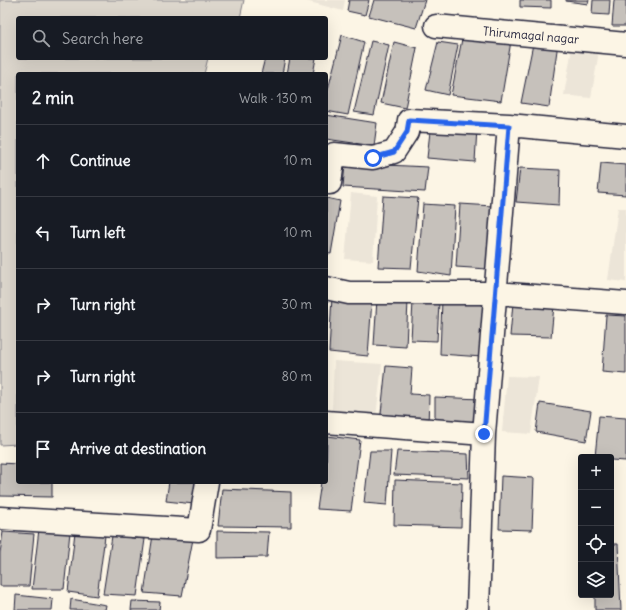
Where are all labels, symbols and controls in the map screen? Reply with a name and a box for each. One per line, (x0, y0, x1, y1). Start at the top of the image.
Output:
search box (16, 16, 328, 60)
street label: Thirumagal nagar (482, 23, 580, 47)
icon: search (30, 27, 52, 49)
text: Search here (62, 29, 143, 48)
text: 2 min (32, 87, 74, 109)
text: Walk · 130 m (239, 90, 312, 107)
route start (364, 149, 382, 167)
icon: ahead (32, 150, 54, 172)
text: Continue (70, 151, 131, 170)
text: 10 m (284, 152, 312, 169)
icon: left (32, 222, 54, 244)
text: Turn left (70, 223, 125, 242)
text: 10 m (284, 224, 312, 241)
icon: right (32, 294, 54, 316)
text: Turn right (70, 295, 135, 314)
text: 30 m (282, 296, 312, 313)
icon: right (32, 366, 54, 388)
text: Turn right (70, 367, 135, 386)
text: 80 m (281, 368, 312, 385)
route end (475, 425, 493, 443)
icon: arrive (32, 438, 54, 460)
text: Arrive at destination (70, 439, 206, 458)
map controls (578, 454, 614, 598)
button: + (578, 454, 614, 490)
button: − (578, 490, 614, 526)
button: locate (578, 526, 614, 562)
button: layers (578, 562, 614, 598)

